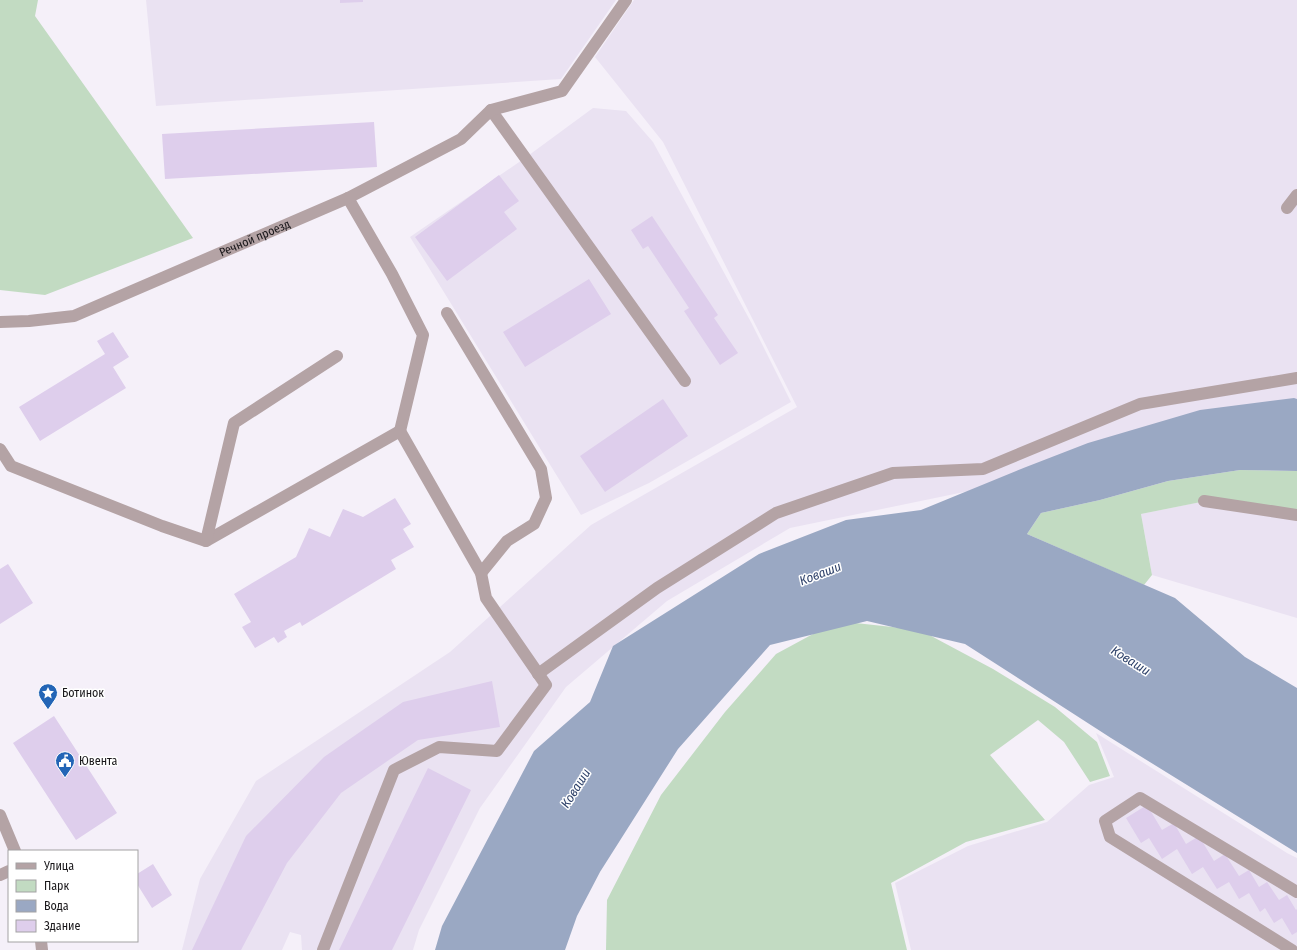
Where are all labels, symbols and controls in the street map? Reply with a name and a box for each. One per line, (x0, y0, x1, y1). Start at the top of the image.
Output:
street label: Речной проезд (217, 217, 292, 260)
water label: Коваши (797, 559, 843, 588)
water label: Коваши (1108, 643, 1153, 678)
place icon: Ботинок (37, 682, 59, 710)
place label: Ботинок (62, 686, 104, 700)
public building icon: Ювента (54, 750, 76, 778)
place label: Ювента (79, 754, 118, 768)
water label: Коваши (558, 766, 593, 811)
legend (8, 850, 138, 942)
text: Улица (43, 859, 74, 873)
text: Парк (44, 879, 70, 893)
text: Вода (44, 899, 69, 913)
text: Здание (44, 919, 80, 933)

